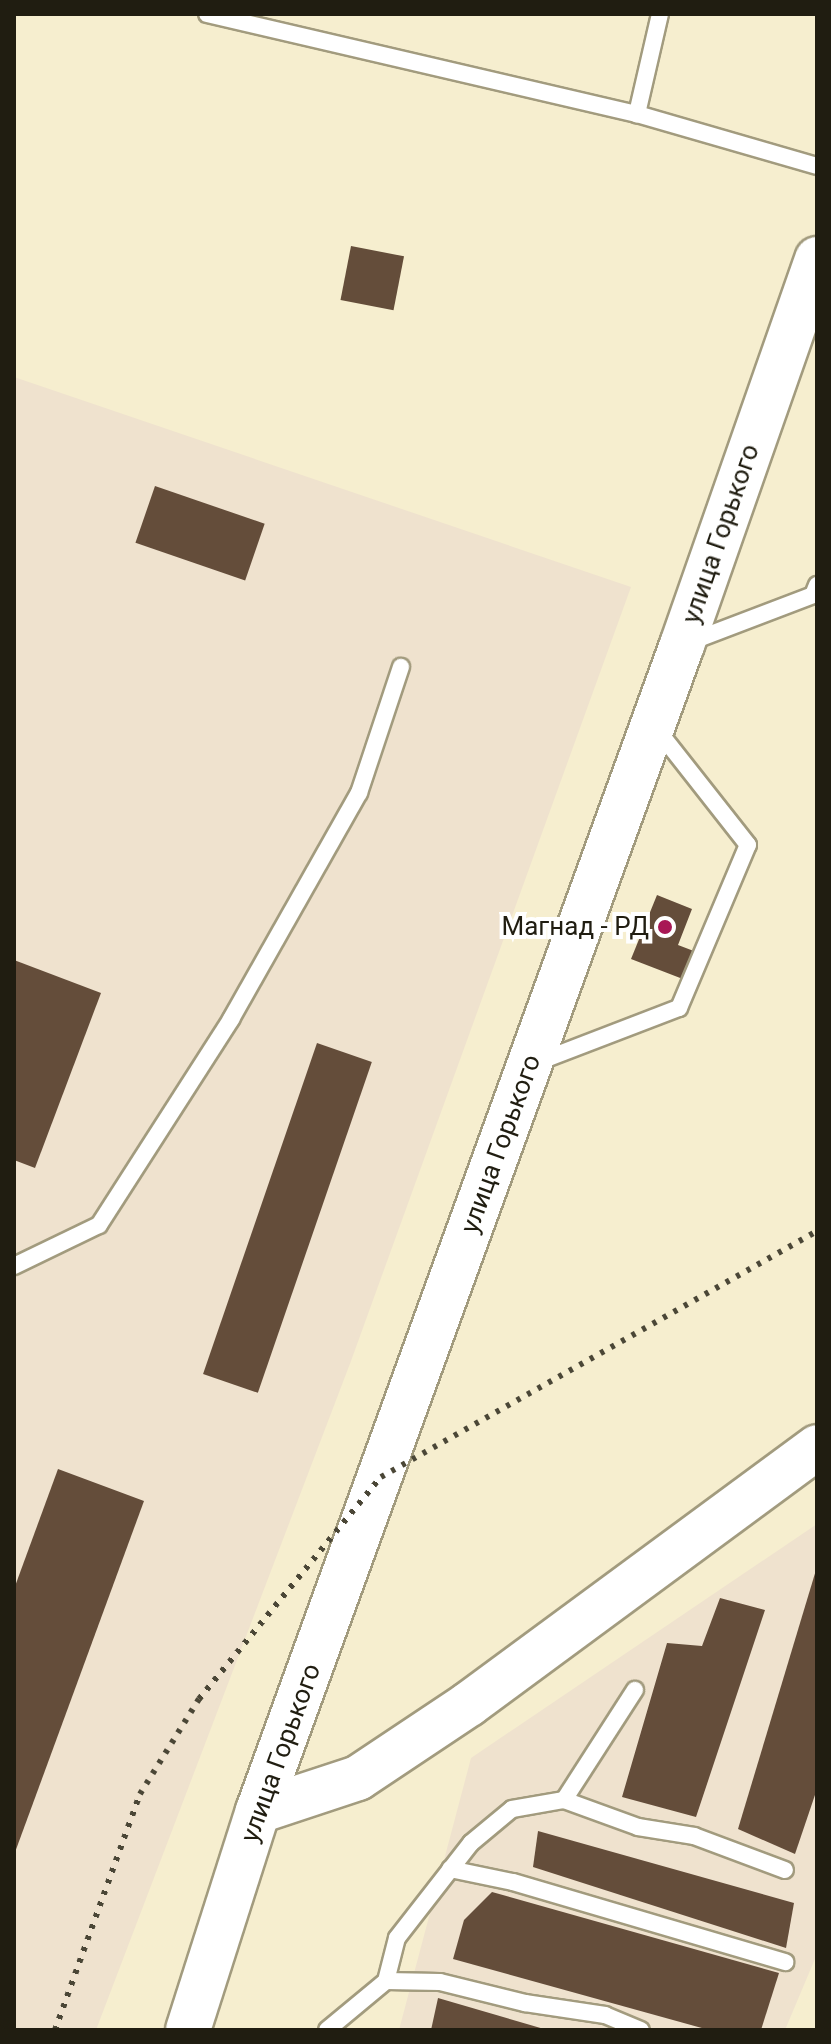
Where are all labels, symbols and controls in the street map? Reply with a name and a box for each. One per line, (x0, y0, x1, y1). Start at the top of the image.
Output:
street label: улица Горького (676, 440, 766, 628)
place label: Магнад - РД (501, 911, 649, 943)
marker: Магнад - РД (656, 918, 674, 936)
street label: улица Горького (454, 1051, 548, 1237)
street label: улица Горького (234, 1660, 328, 1846)

